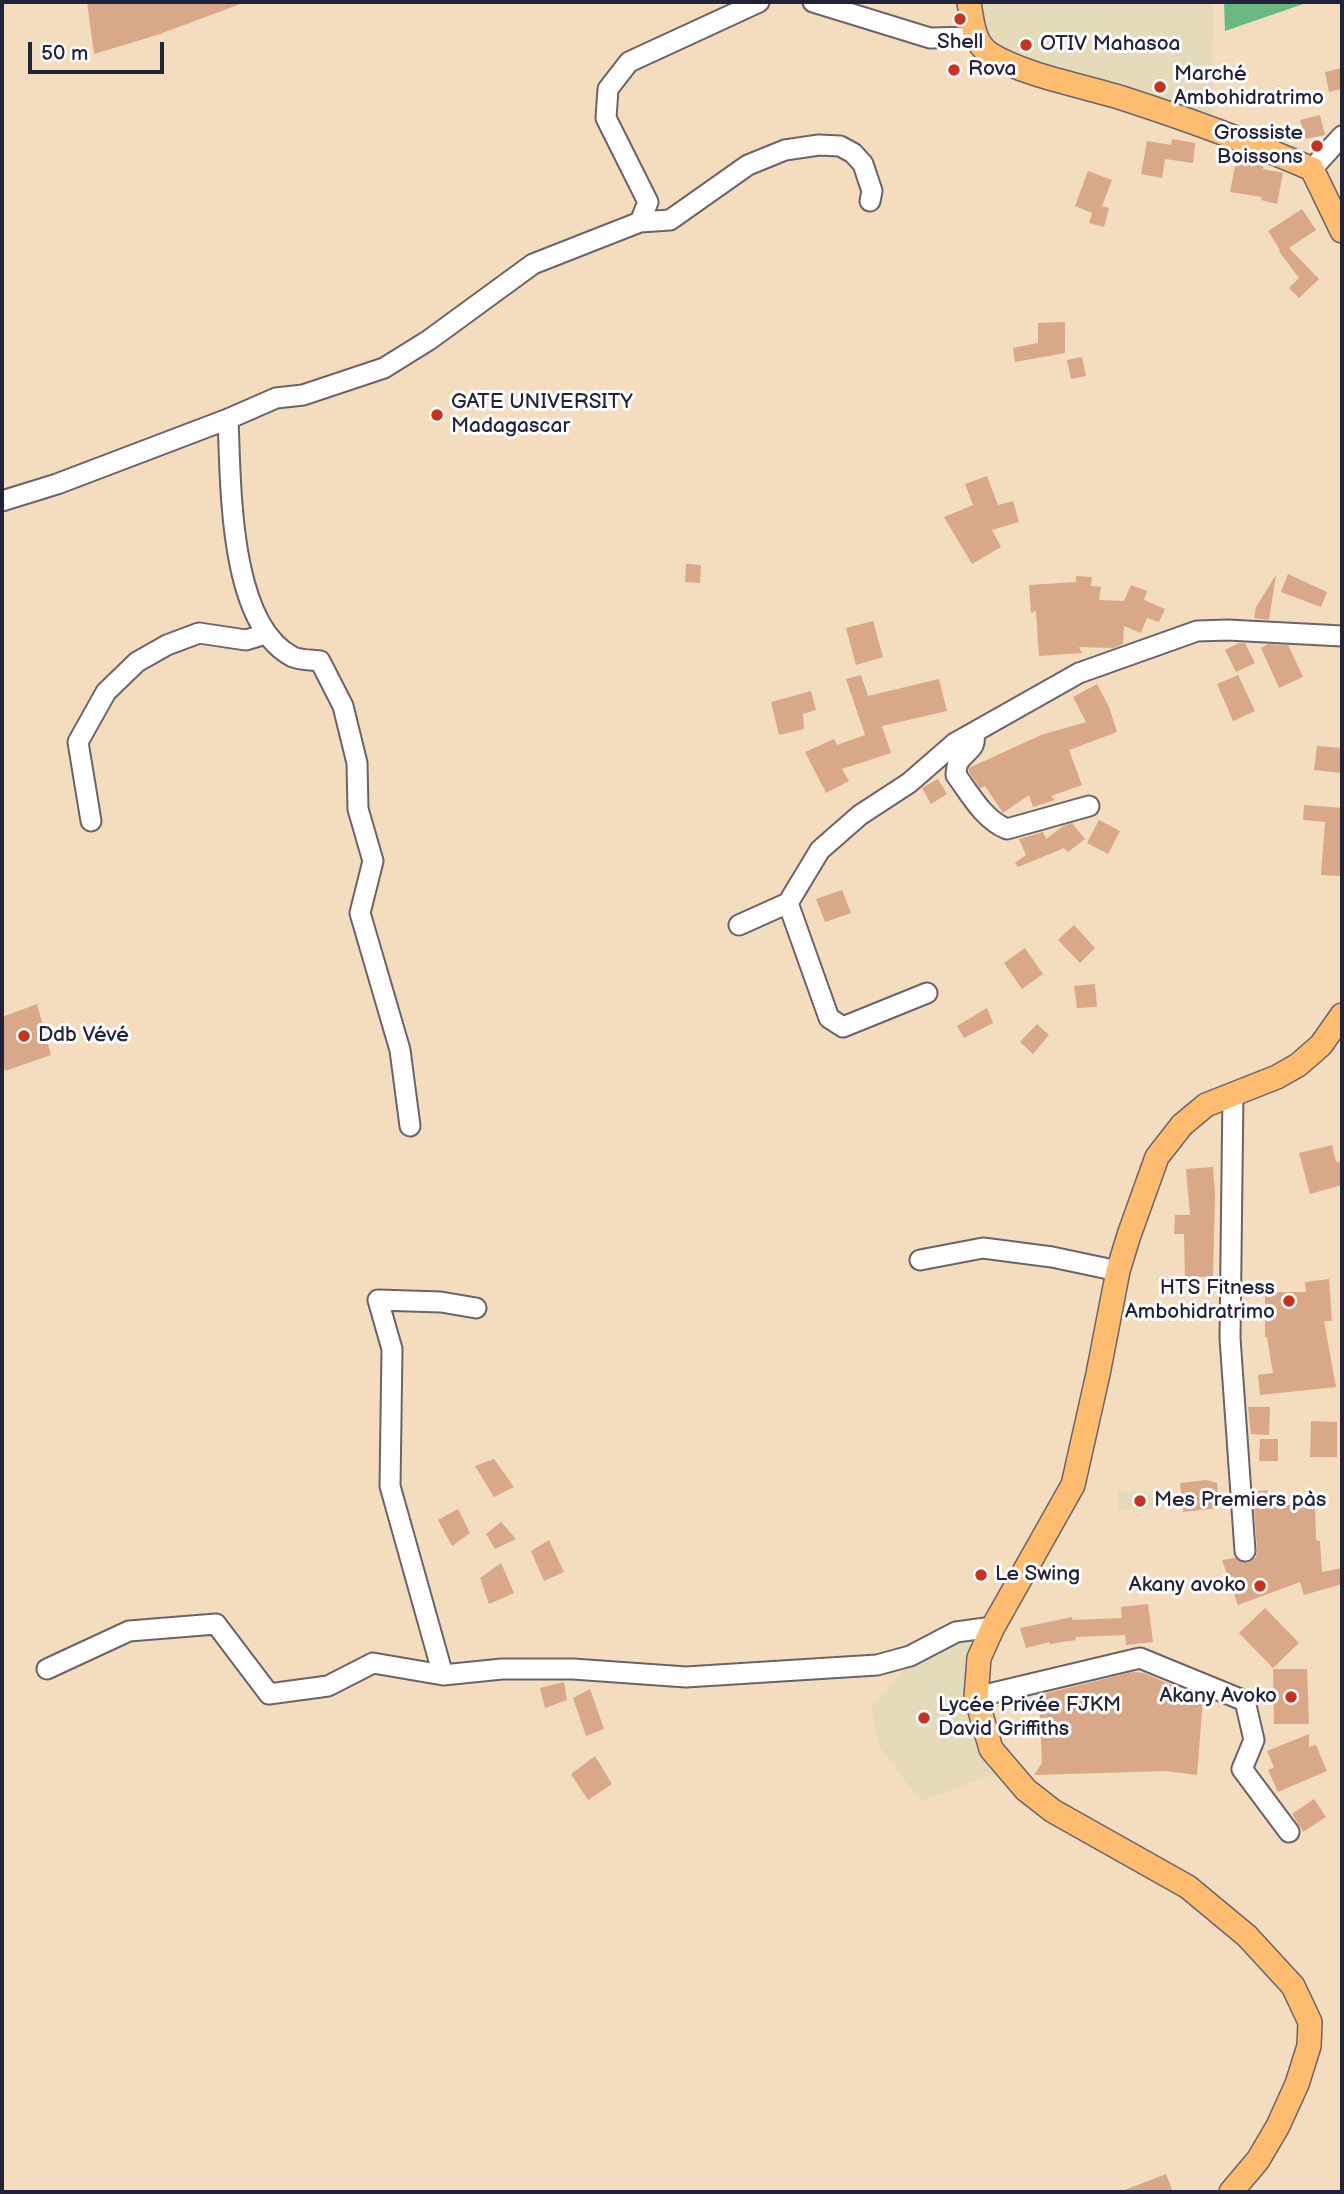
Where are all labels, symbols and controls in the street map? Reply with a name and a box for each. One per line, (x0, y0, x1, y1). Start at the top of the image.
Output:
marker: Shell (952, 11, 968, 27)
scale bar (32, 28, 168, 72)
place label: Shell (937, 30, 983, 56)
place label: OTIV Mahasoa (1040, 32, 1180, 58)
marker: OTIV Mahasoa (1018, 37, 1034, 53)
text: 50 m (41, 41, 88, 66)
place label: Rova (968, 57, 1016, 83)
marker: Rova (946, 62, 962, 78)
place label: Marché Ambohidratrimo (1174, 62, 1324, 112)
marker: Marché Ambohidratrimo (1152, 79, 1168, 95)
place label: Grossiste Boissons (1214, 121, 1303, 171)
marker: Grossiste Boissons (1309, 138, 1325, 154)
place label: GATE UNIVERSITY Madagascar (451, 390, 633, 440)
marker: GATE UNIVERSITY Madagascar (429, 407, 445, 423)
place label: Ddb Vévé (38, 1023, 129, 1049)
marker: Ddb Vévé (16, 1028, 32, 1044)
place label: HTS Fitness Ambohidratrimo (1125, 1276, 1275, 1326)
marker: HTS Fitness Ambohidratrimo (1281, 1293, 1297, 1309)
place label: Mes Premiers pàs (1154, 1488, 1326, 1514)
marker: Mes Premiers pàs (1132, 1493, 1148, 1509)
place label: Le Swing (995, 1562, 1080, 1588)
marker: Le Swing (973, 1567, 989, 1583)
place label: Akany avoko (1129, 1573, 1246, 1599)
marker: Akany avoko (1252, 1578, 1268, 1594)
place label: Akany Avoko (1159, 1684, 1277, 1710)
marker: Akany Avoko (1283, 1689, 1299, 1705)
place label: Lycée Privée FJKM David Griffiths (938, 1693, 1121, 1743)
marker: Lycée Privée FJKM David Griffiths (916, 1710, 932, 1726)

